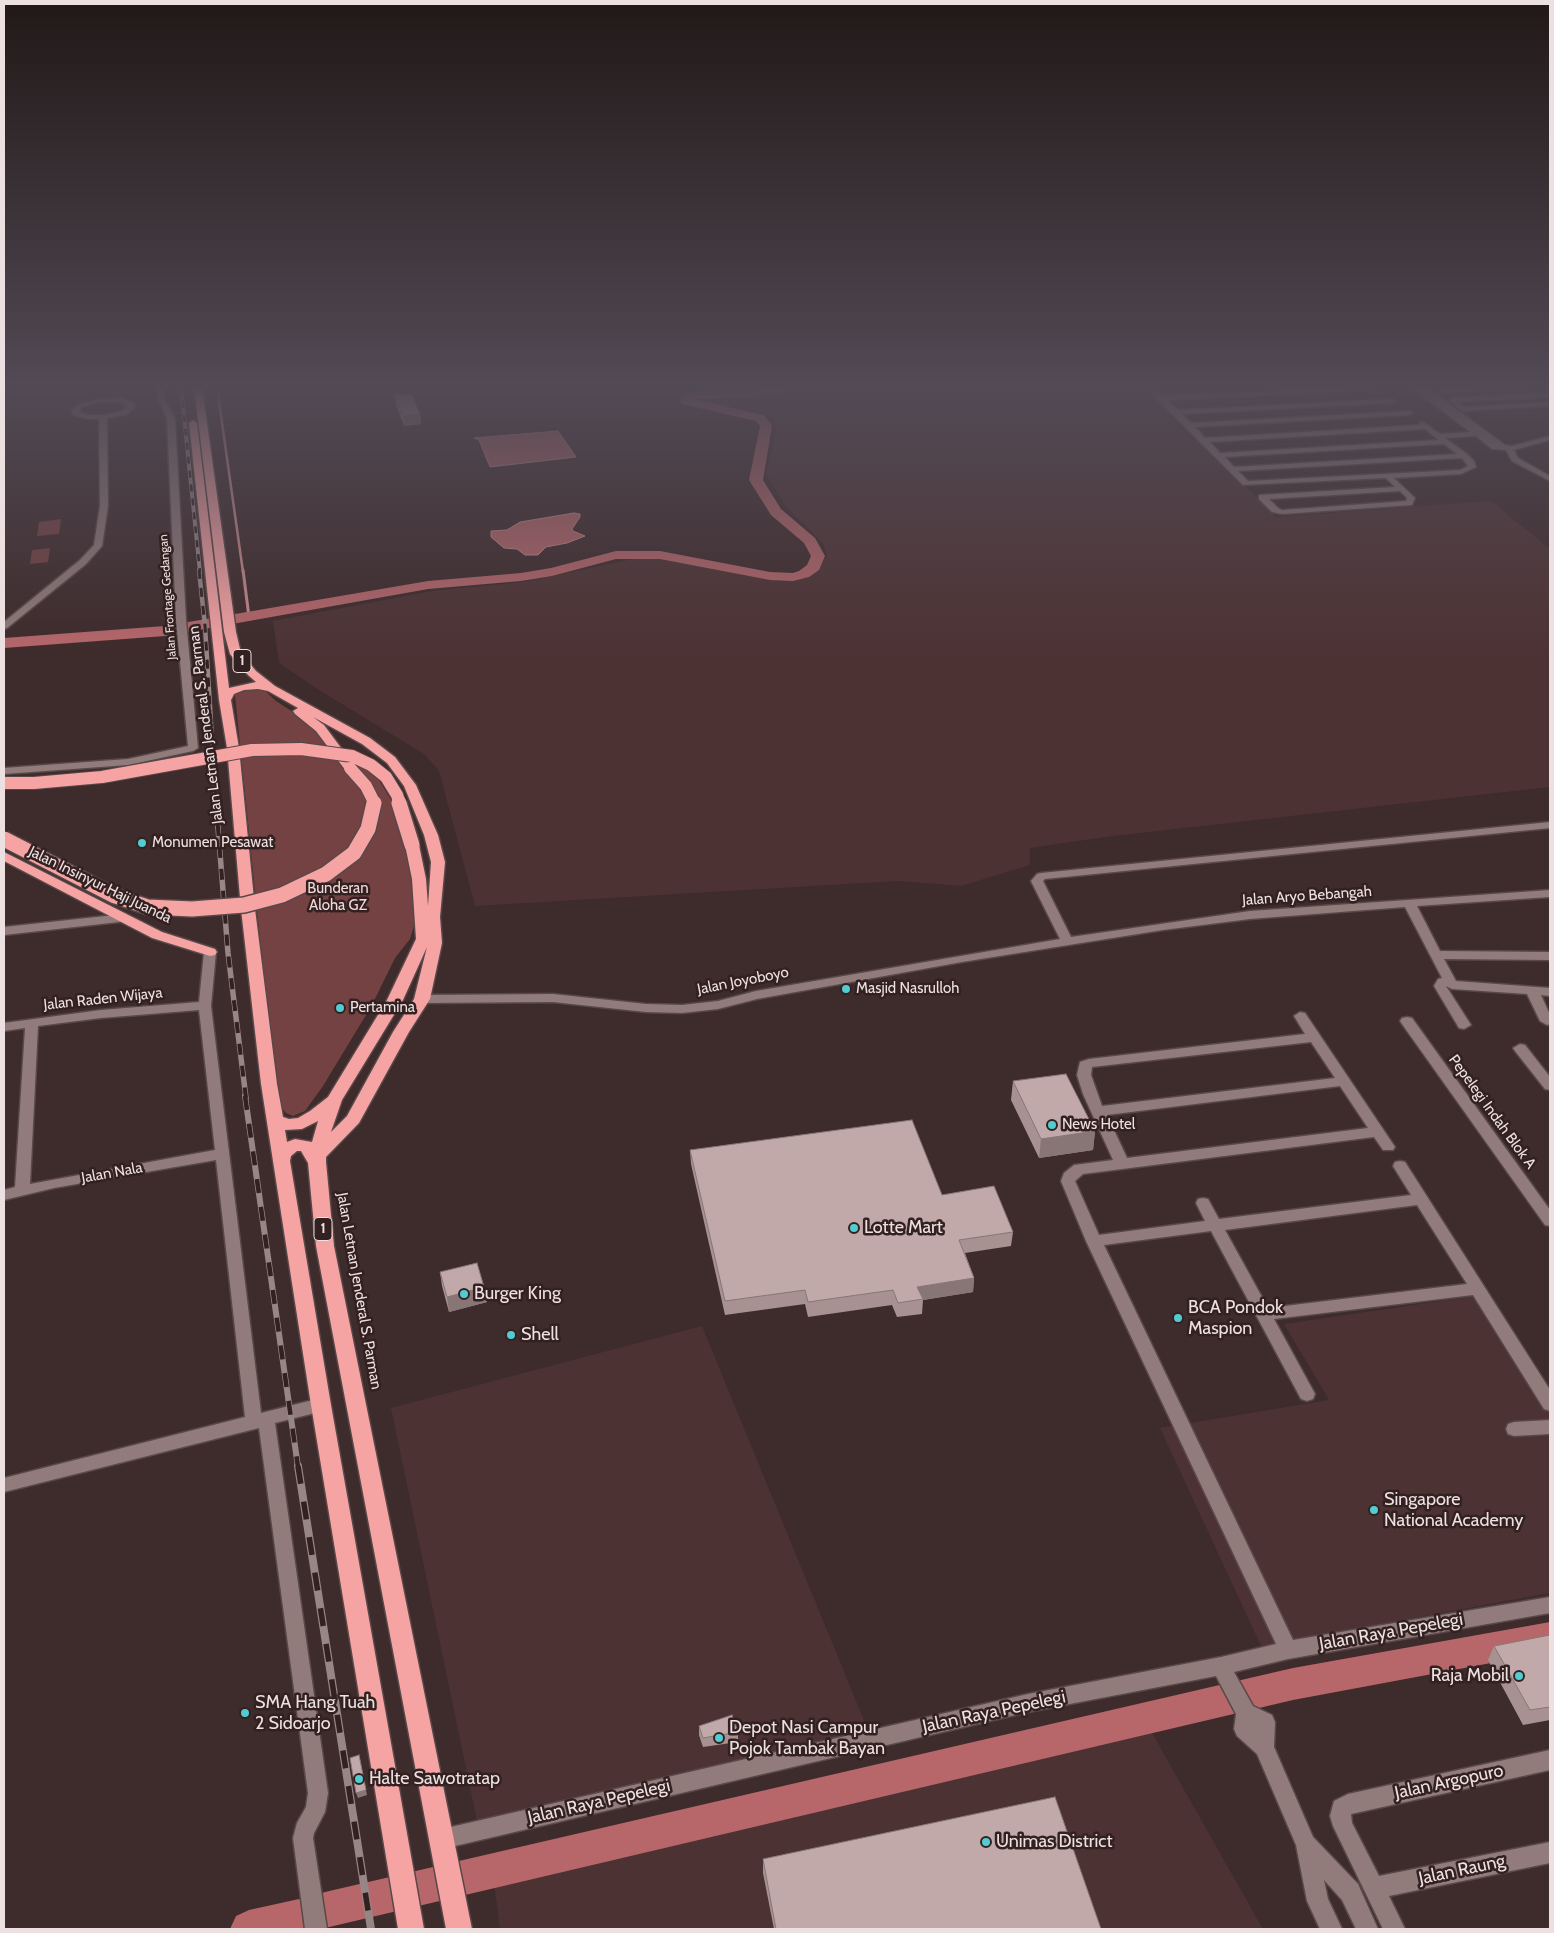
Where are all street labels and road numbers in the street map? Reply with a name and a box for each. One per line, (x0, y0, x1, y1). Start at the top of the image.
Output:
street label: Jalan Frontage Gedangan (156, 534, 180, 660)
street label: Jalan Letnan Jenderal S. Parman (185, 625, 227, 825)
road number: 1 (233, 649, 251, 672)
street label: Jalan Insinyur Haji Juanda (26, 843, 174, 927)
street label: Jalan Aryo Bebangah (1242, 882, 1372, 910)
street label: Jalan Joyoboyo (696, 963, 790, 999)
street label: Jalan Raden Wijaya (43, 984, 163, 1014)
street label: Pepelegi Indah Blok A (1445, 1051, 1539, 1173)
street label: Jalan Nala (80, 1159, 144, 1187)
street label: Jalan Letnan Jenderal S. Parman (333, 1191, 385, 1391)
road number: 1 (314, 1218, 332, 1240)
street label: Jalan Raya Pepelegi (1317, 1609, 1465, 1655)
street label: Jalan Raya Pepelegi (920, 1686, 1068, 1738)
street label: Jalan Argopuro (1393, 1760, 1505, 1804)
street label: Jalan Raya Pepelegi (526, 1775, 672, 1829)
street label: Jalan Raung (1417, 1850, 1507, 1890)

